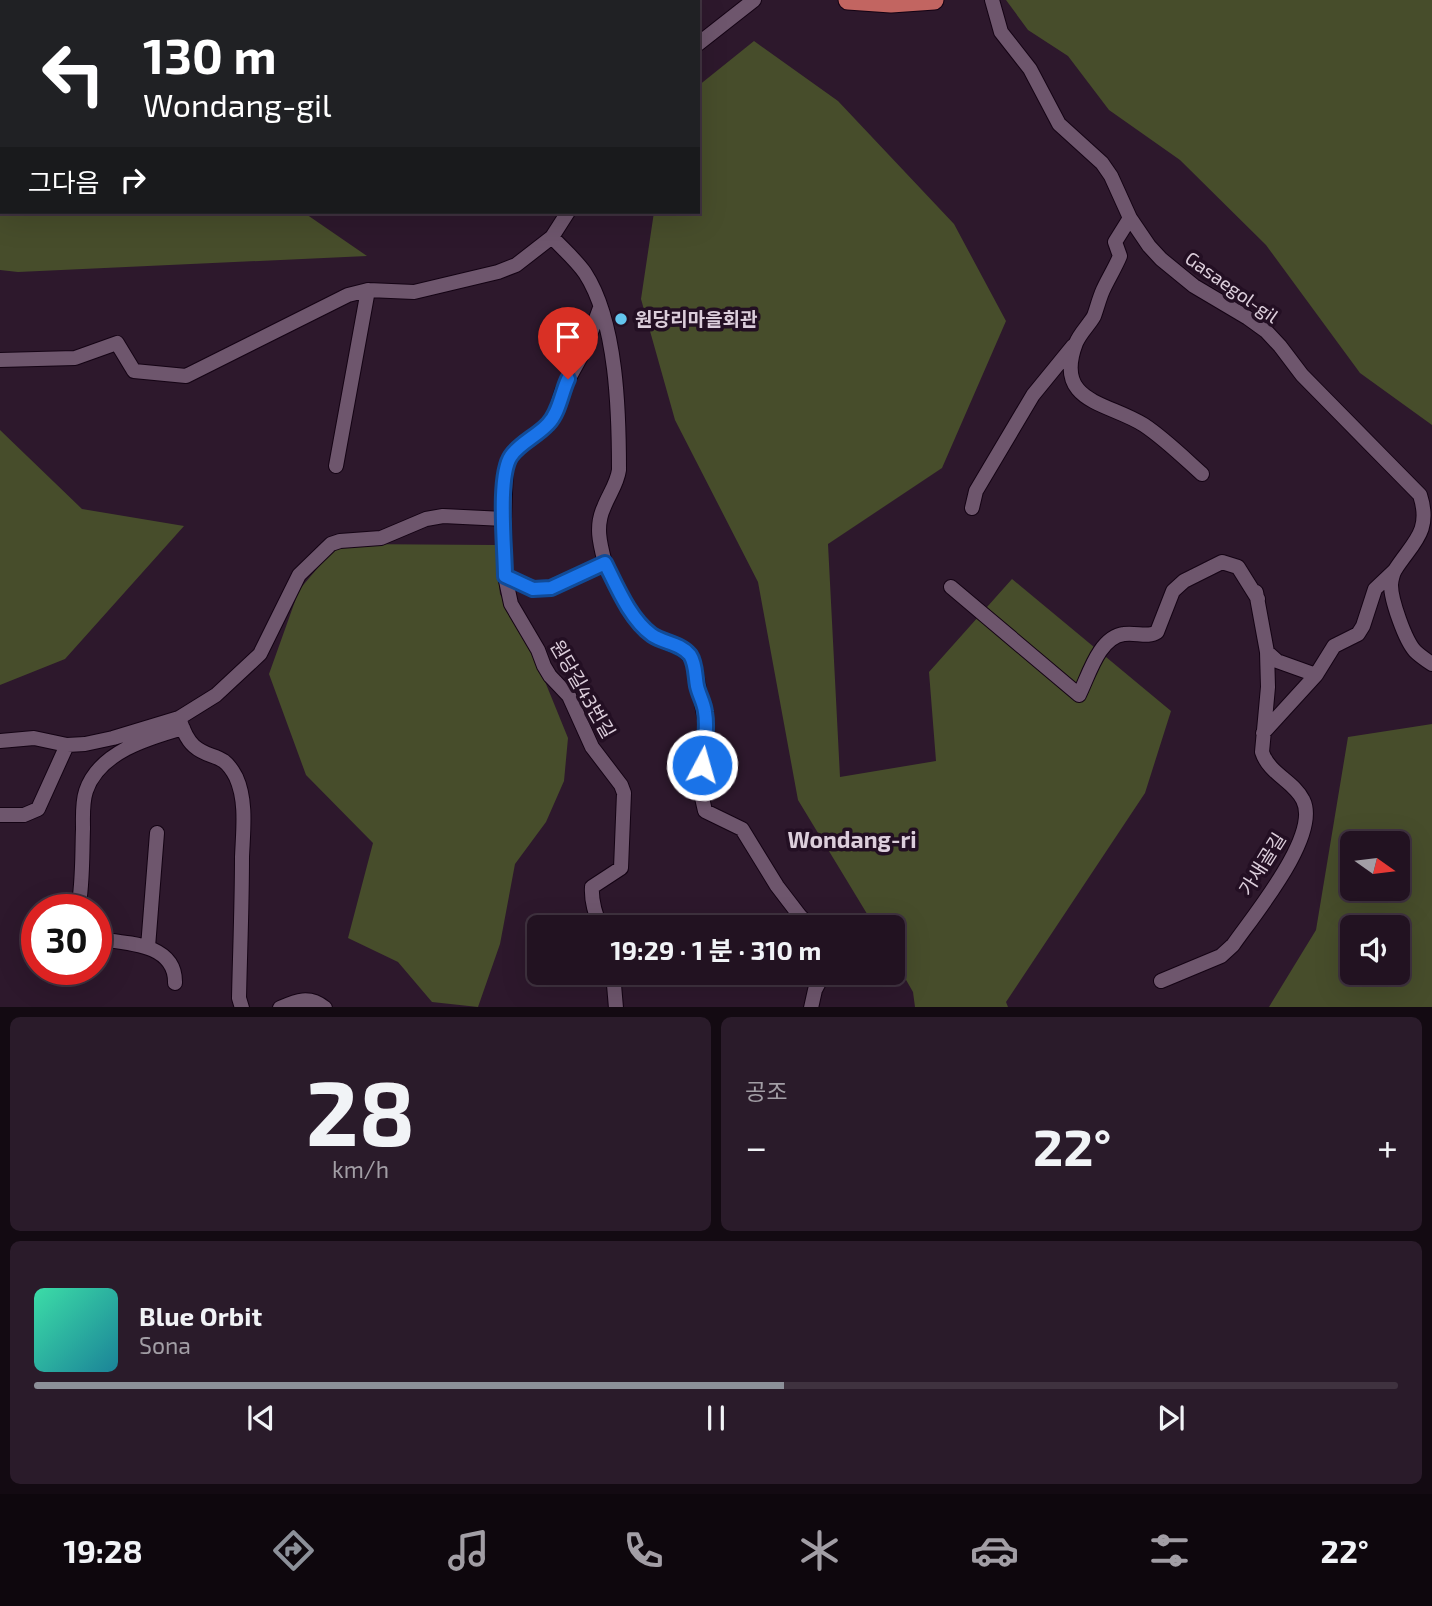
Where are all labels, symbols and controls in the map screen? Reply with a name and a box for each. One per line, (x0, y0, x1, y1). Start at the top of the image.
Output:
text: 130 m (143, 25, 277, 84)
icon: left (28, 28, 119, 119)
text: Wondang-gil (143, 85, 332, 123)
icon: right (114, 161, 152, 199)
text: 그다음 (28, 166, 100, 197)
street label: Gasaegol-gil (1181, 246, 1284, 327)
pin (538, 307, 598, 379)
place label: 원당리마을회관 (635, 307, 758, 330)
marker: 원당리마을회관 (613, 311, 629, 327)
icon: arrive (549, 318, 587, 356)
street label: 원당길43번길 (546, 636, 621, 742)
position arrow (665, 728, 739, 802)
district label: Wondang-ri (787, 825, 917, 853)
street label: 가새골길 (1233, 828, 1290, 899)
north arrow (1340, 831, 1410, 901)
map controls (1340, 831, 1410, 985)
speed limit sign: 30 (21, 894, 112, 985)
button: sound (1340, 915, 1410, 985)
text: 19:29 · 1 분 · 310 m (611, 934, 821, 965)
text: 28 (306, 1055, 415, 1164)
text: 공조 (745, 1077, 787, 1105)
text: 22° (1033, 1114, 1111, 1176)
text: − (745, 1123, 767, 1169)
text: + (1377, 1123, 1398, 1169)
text: km/h (332, 1155, 389, 1183)
text: Blue Orbit (139, 1300, 262, 1331)
text: Sona (139, 1331, 191, 1359)
icon: previous (242, 1399, 280, 1437)
icon: pause (697, 1399, 735, 1437)
icon: next (1152, 1399, 1190, 1437)
icon: directions (269, 1526, 318, 1575)
icon: music (444, 1526, 493, 1575)
icon: phone (619, 1526, 668, 1575)
icon: climate (795, 1526, 844, 1575)
icon: car (970, 1526, 1019, 1575)
icon: filters (1145, 1526, 1194, 1575)
text: 19:28 (63, 1531, 143, 1569)
text: 22° (1321, 1531, 1369, 1569)

